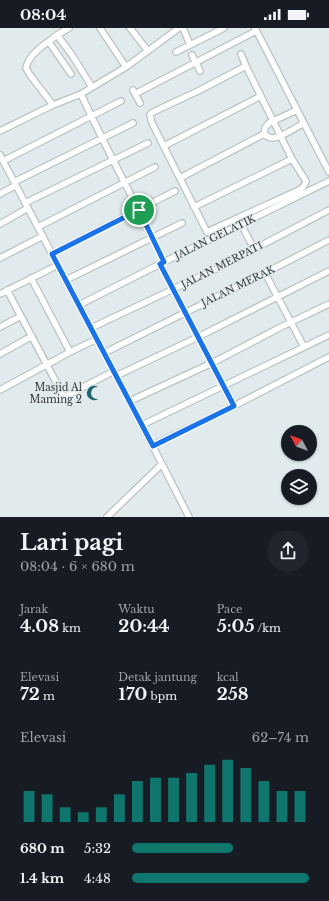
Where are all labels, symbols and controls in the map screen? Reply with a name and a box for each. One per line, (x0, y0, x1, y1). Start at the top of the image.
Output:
text: 08:04 (20, 5, 66, 24)
pin (122, 193, 156, 227)
icon: arrive (128, 199, 150, 221)
street label: JALAN GELATIK (171, 212, 258, 263)
street label: JALAN MERPATI (177, 239, 265, 292)
street label: JALAN MERAK (197, 263, 277, 310)
place label: Masjid Al Maming 2 (30, 381, 82, 406)
mosque icon: Masjid Al Maming 2 (85, 384, 103, 402)
north arrow (281, 425, 317, 461)
map controls (281, 425, 317, 505)
button: layers (281, 469, 317, 505)
text: Lari pagi (20, 529, 123, 556)
button: share (267, 530, 309, 572)
text: 08:04 · 6 × 680 m (20, 558, 135, 575)
text: Jarak (20, 602, 48, 616)
text: Waktu (118, 602, 155, 616)
text: Pace (217, 602, 242, 616)
text: 4.08 (20, 616, 59, 637)
text: 20:44 (118, 616, 170, 637)
text: 5:05 (217, 616, 255, 637)
text: km (59, 621, 81, 635)
text: /km (255, 621, 281, 635)
text: Elevasi (20, 670, 59, 684)
text: Detak jantung (118, 670, 197, 684)
text: kcal (217, 670, 239, 684)
text: 72 (20, 684, 40, 705)
text: 170 (118, 684, 147, 705)
text: 258 (217, 684, 249, 705)
text: m (40, 689, 55, 703)
text: bpm (147, 689, 177, 703)
text: Elevasi (20, 729, 66, 746)
text: 62–74 m (252, 729, 309, 746)
text: 680 m (20, 840, 65, 857)
text: 5:32 (84, 840, 111, 857)
text: 1.4 km (20, 870, 64, 887)
text: 4:48 (84, 870, 111, 887)

